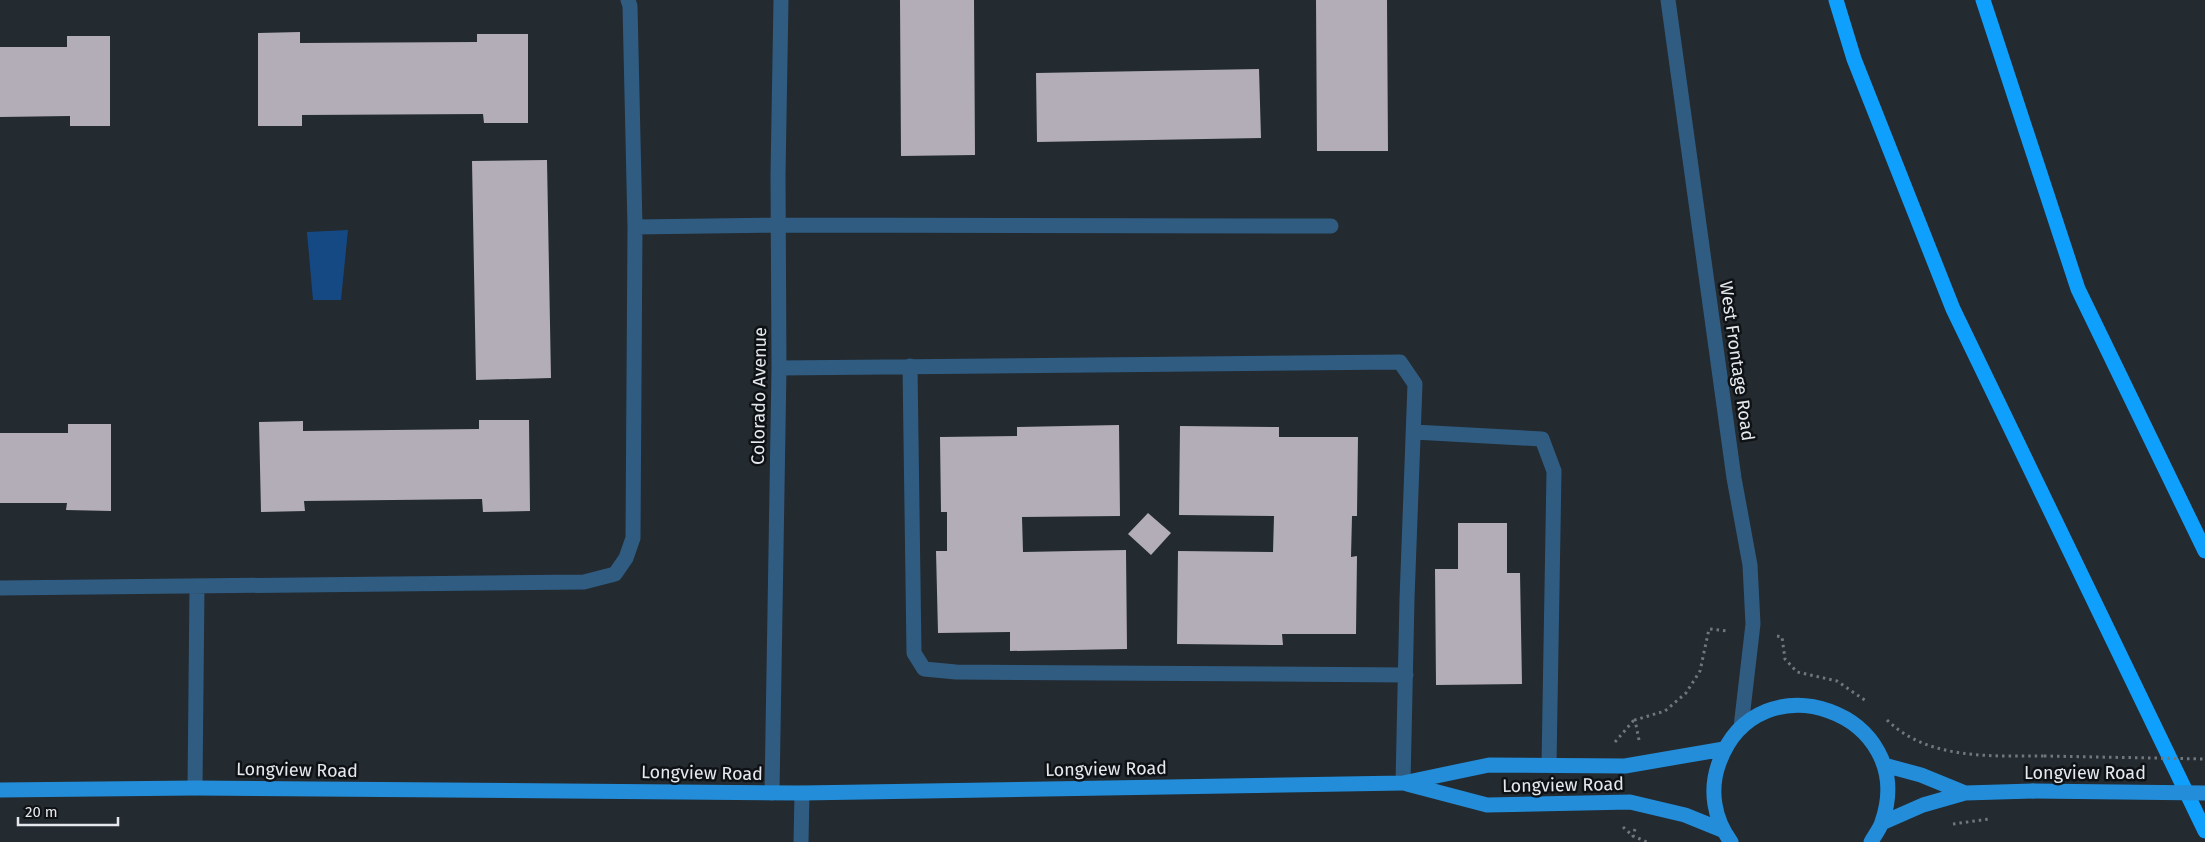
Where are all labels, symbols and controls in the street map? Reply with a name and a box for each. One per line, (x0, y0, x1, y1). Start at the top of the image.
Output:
street label: West Frontage Road (1715, 280, 1759, 442)
street label: Colorado Avenue (747, 327, 771, 465)
street label: Longview Road (1045, 757, 1167, 781)
street label: Longview Road (236, 758, 358, 782)
street label: Longview Road (641, 761, 763, 785)
street label: Longview Road (2024, 762, 2146, 784)
street label: Longview Road (1502, 773, 1624, 797)
scale bar (18, 794, 118, 826)
text: 20 m (25, 803, 58, 821)

